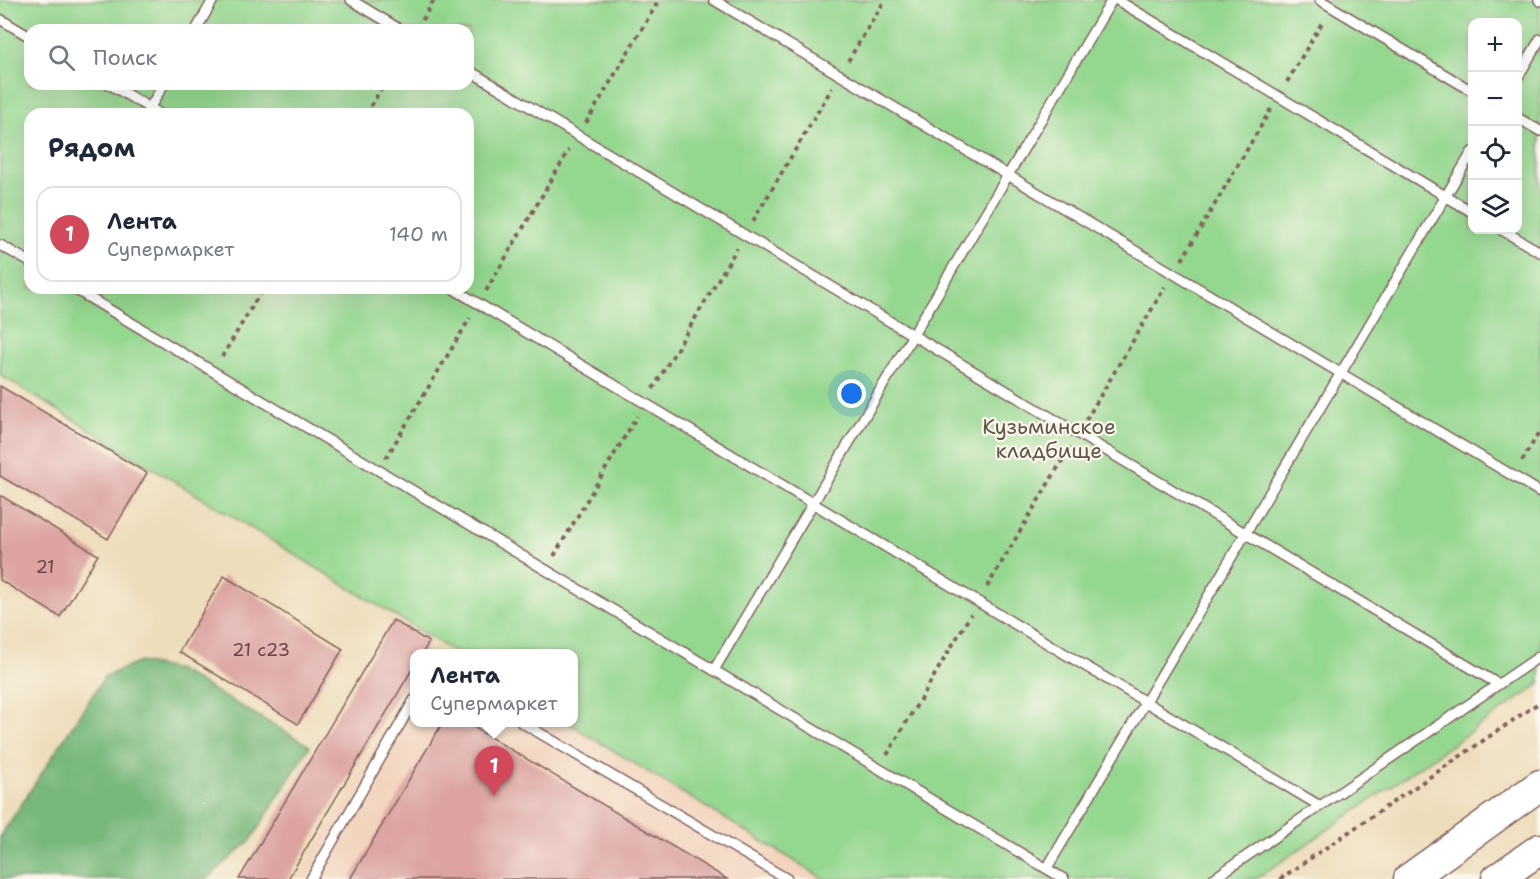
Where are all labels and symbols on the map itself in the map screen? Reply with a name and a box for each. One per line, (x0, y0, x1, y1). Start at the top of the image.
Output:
your location (837, 379, 866, 408)
park label: Кузьминское кладбище (982, 413, 1116, 465)
house number: 21 (35, 555, 55, 579)
house number: 21 с23 (232, 638, 290, 662)
pin: 1 (474, 746, 514, 796)

